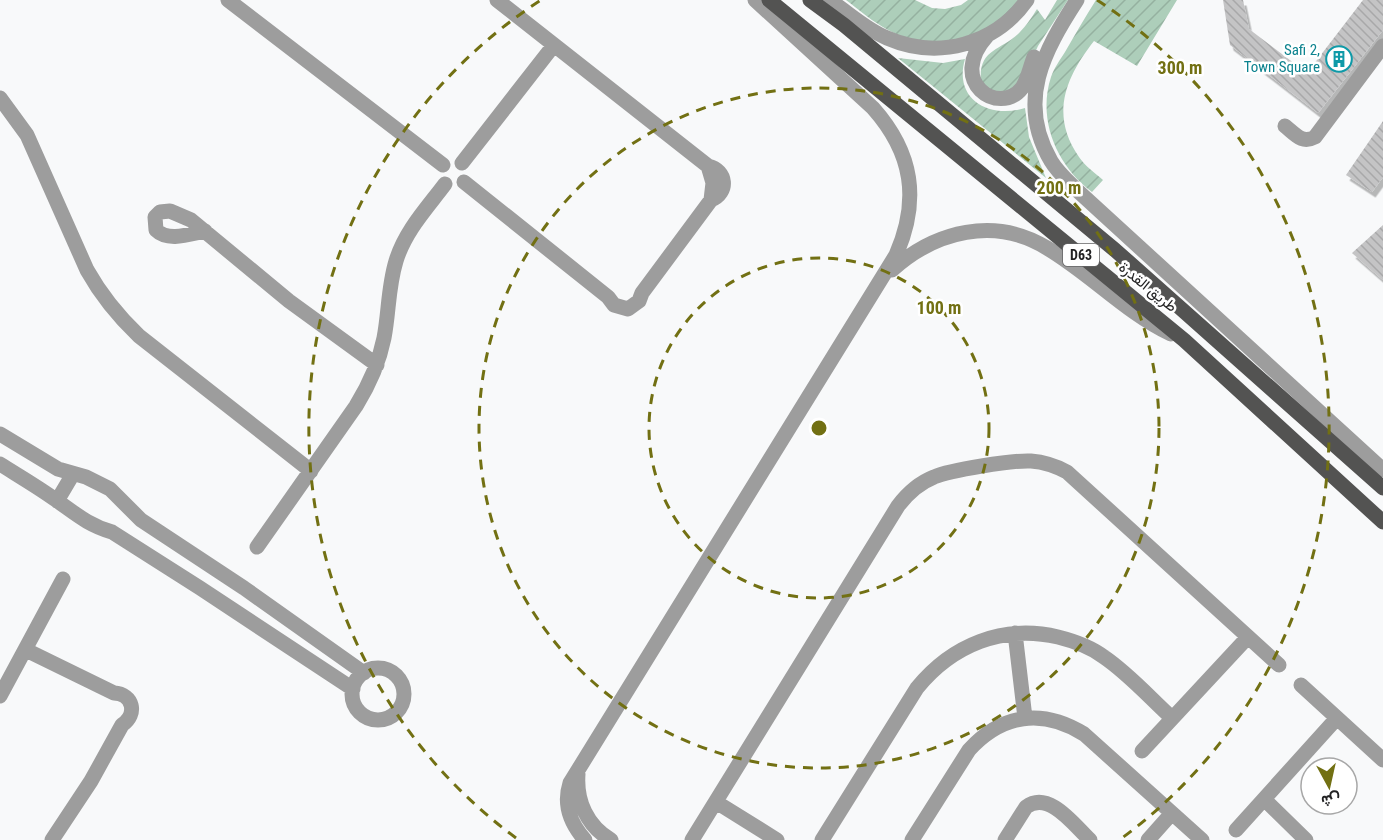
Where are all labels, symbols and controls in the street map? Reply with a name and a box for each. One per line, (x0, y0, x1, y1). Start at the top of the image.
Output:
place label: Safi 2, Town Square (1244, 41, 1320, 76)
building icon: Safi 2, Town Square (1324, 44, 1354, 74)
text: 300 m (1158, 57, 1202, 78)
text: 200 m (1037, 177, 1081, 198)
road number: D63 (1063, 244, 1099, 266)
street label: طريق القدرة (1115, 258, 1181, 317)
text: 100 m (917, 297, 961, 318)
centre of rings (809, 418, 829, 438)
north arrow (1299, 756, 1359, 816)
text: ش (1320, 790, 1342, 811)

